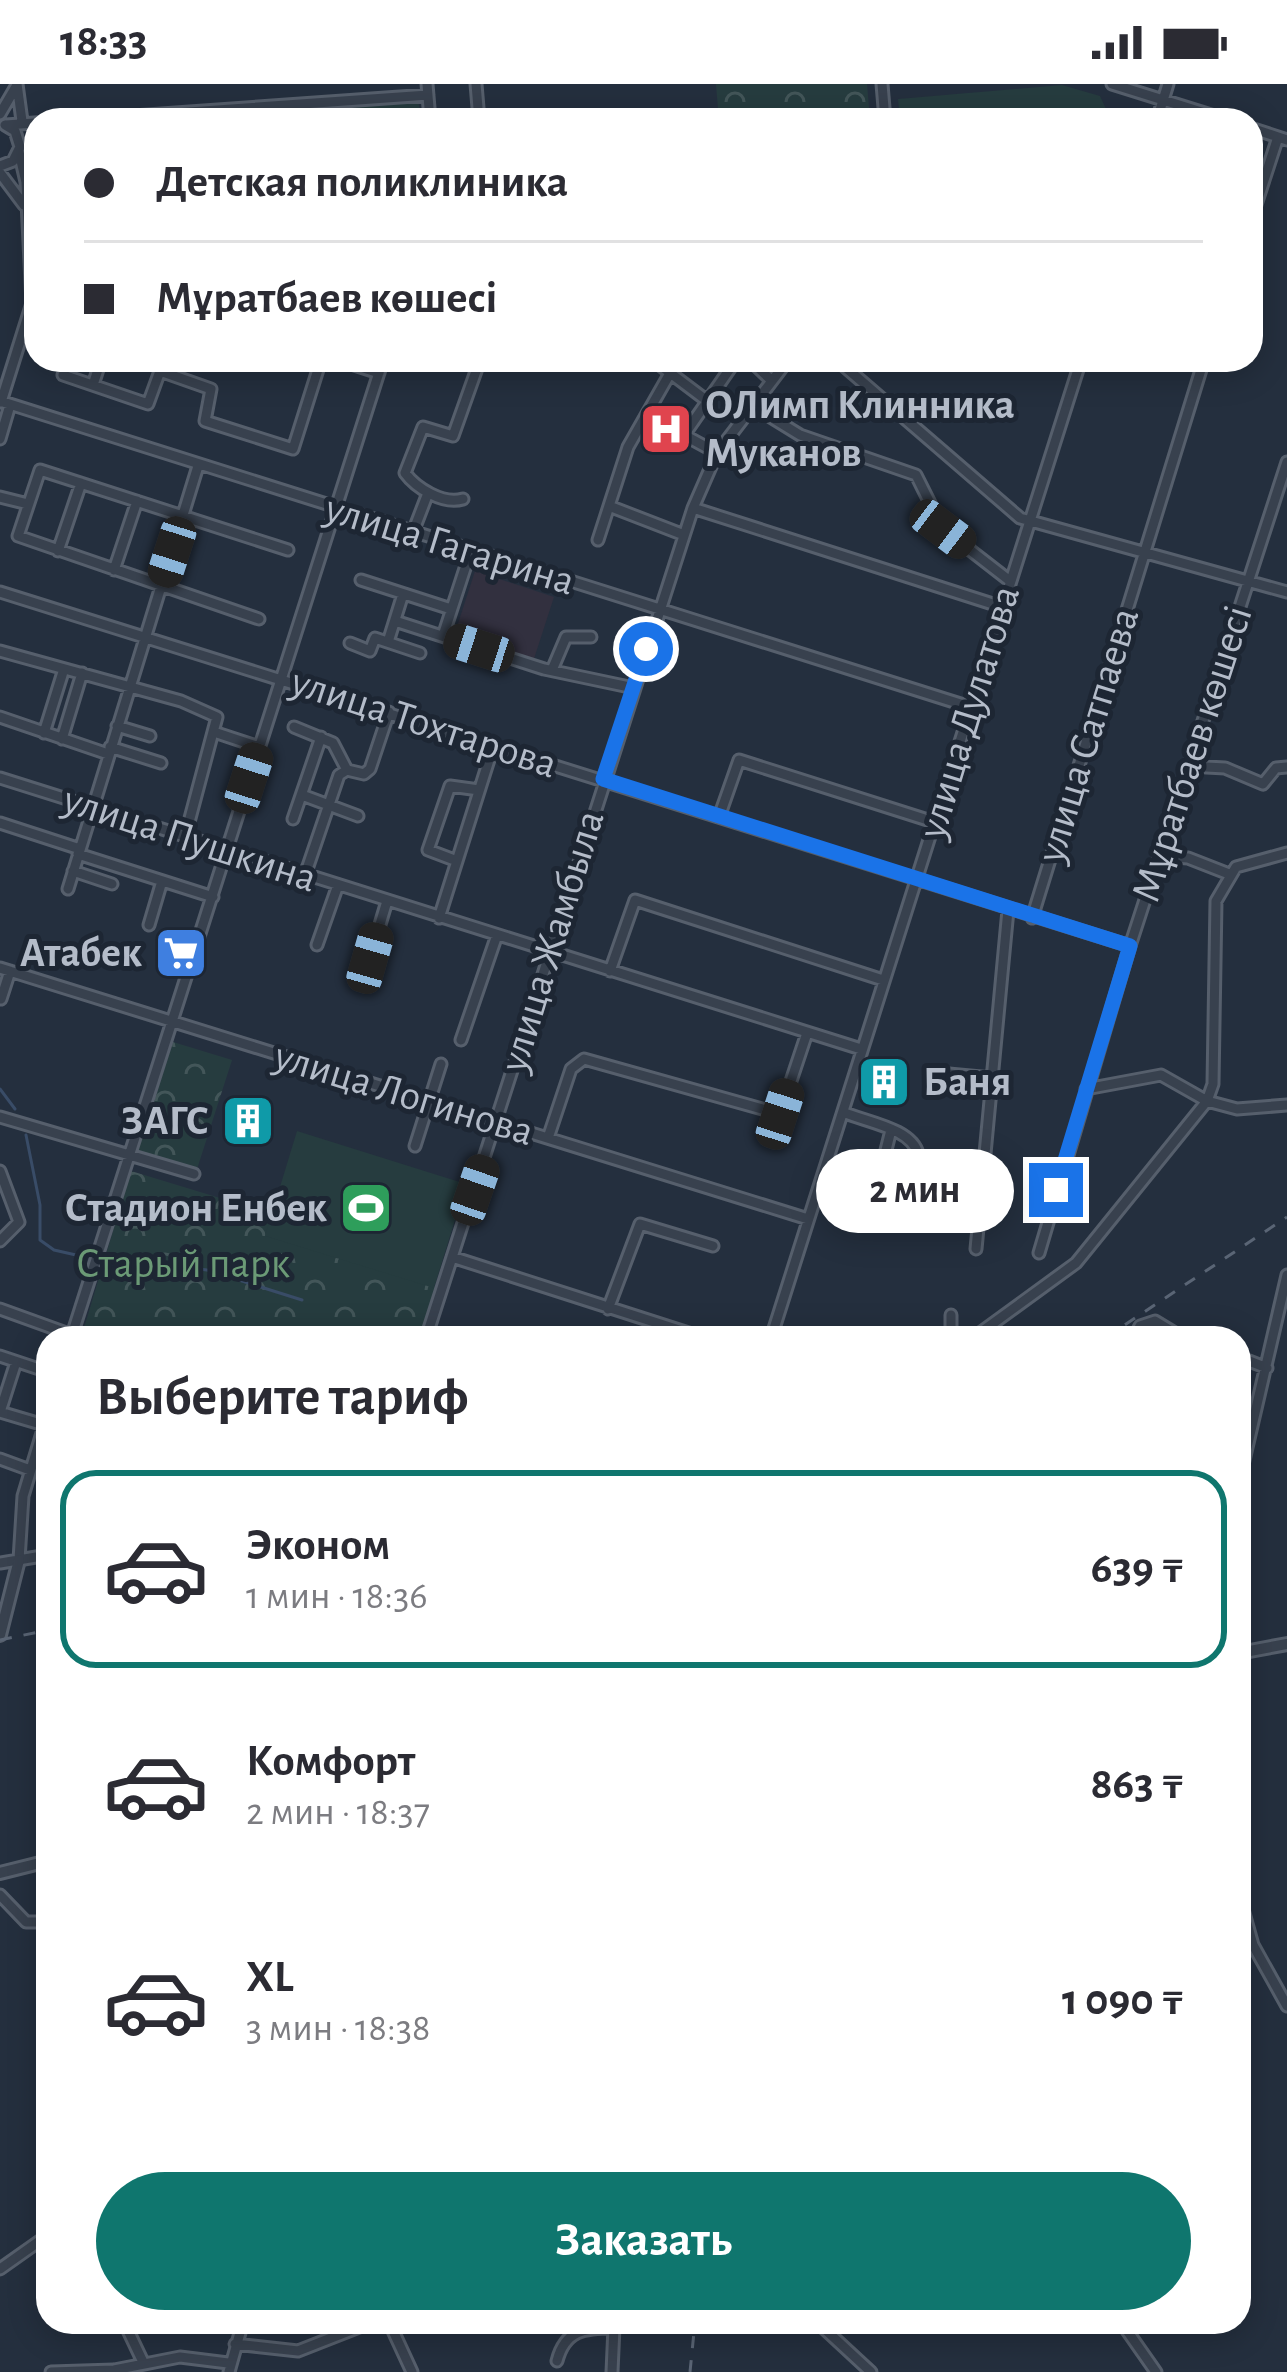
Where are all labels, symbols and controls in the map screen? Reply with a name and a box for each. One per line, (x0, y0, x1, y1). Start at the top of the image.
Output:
text: 18:33 (60, 19, 147, 64)
text: Детская поликлиника (156, 160, 568, 205)
text: Мұратбаев көшесі (156, 276, 497, 321)
place label: ОЛимп Клинника Муканов (705, 384, 1015, 474)
hospital icon: ОЛимп Клинника Муканов (638, 401, 694, 457)
street label: улица Гагарина (319, 487, 580, 603)
car (903, 493, 983, 565)
car (144, 512, 200, 592)
street label: улица Дулатова (910, 581, 1027, 844)
street label: Мұратбаев көшесі (1124, 601, 1260, 907)
street label: улица Сатпаева (1029, 603, 1147, 868)
car (439, 620, 519, 676)
route start (619, 622, 673, 676)
street label: улица Тохтарова (285, 660, 562, 786)
car (221, 738, 277, 818)
street label: улица Пушкина (57, 778, 322, 900)
street label: улица Жамбыла (492, 805, 612, 1077)
car (343, 918, 397, 998)
supermarket icon: Атабек (153, 925, 209, 981)
place label: Атабек (20, 932, 142, 974)
street label: улица Логинова (269, 1034, 538, 1153)
building icon: Баня (856, 1054, 912, 1110)
place label: Баня (923, 1061, 1011, 1103)
car (752, 1074, 808, 1154)
building icon: ЗАГС (220, 1093, 276, 1149)
place label: ЗАГС (121, 1100, 209, 1142)
callout: 2 мин (816, 1148, 1014, 1232)
car (446, 1150, 504, 1230)
route end (1029, 1163, 1083, 1217)
text: 2 мин (869, 1171, 961, 1210)
sports icon: Стадион Енбек (338, 1180, 394, 1236)
place label: Стадион Енбек (65, 1187, 327, 1229)
park label: Старый парк (76, 1243, 290, 1285)
text: Выберите тариф (96, 1371, 468, 1425)
icon: car (102, 1515, 210, 1623)
text: Эконом (246, 1523, 390, 1568)
text: 639 ₸ (1091, 1546, 1185, 1591)
text: 1 мин · 18:36 (246, 1577, 428, 1616)
icon: car (102, 1731, 210, 1839)
text: Комфорт (246, 1739, 415, 1784)
text: 863 ₸ (1090, 1762, 1185, 1807)
text: 2 мин · 18:37 (246, 1793, 430, 1832)
icon: car (102, 1947, 210, 2055)
text: XL (246, 1955, 294, 2000)
text: 1 090 ₸ (1062, 1978, 1185, 2023)
text: 3 мин · 18:38 (246, 2009, 430, 2048)
button: Заказать (96, 2172, 1191, 2310)

